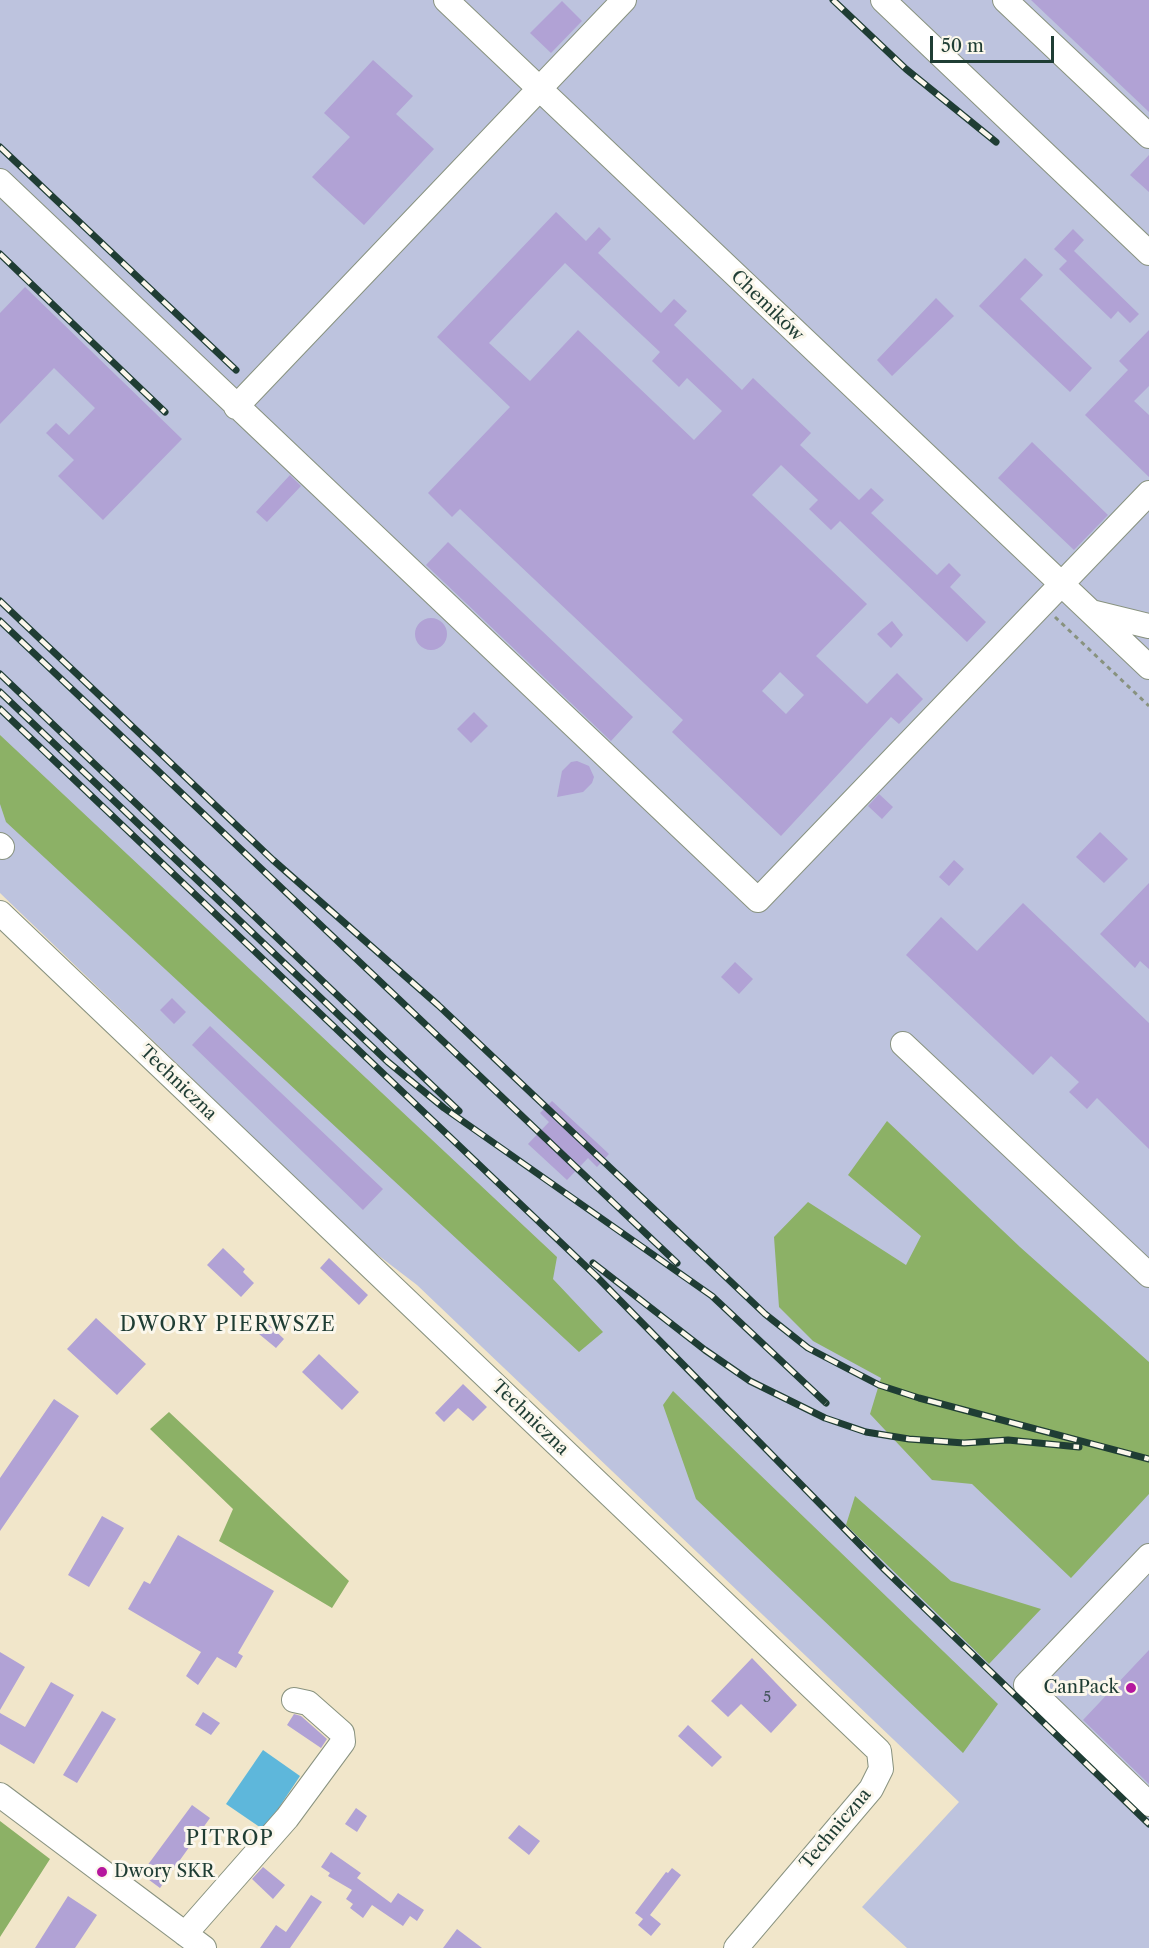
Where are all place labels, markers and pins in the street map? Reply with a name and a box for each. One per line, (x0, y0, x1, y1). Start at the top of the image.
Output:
place label: CanPack (1043, 1677, 1119, 1699)
marker: CanPack (1124, 1681, 1138, 1695)
place label: Dwory SKR (114, 1861, 214, 1883)
marker: Dwory SKR (95, 1865, 109, 1879)

